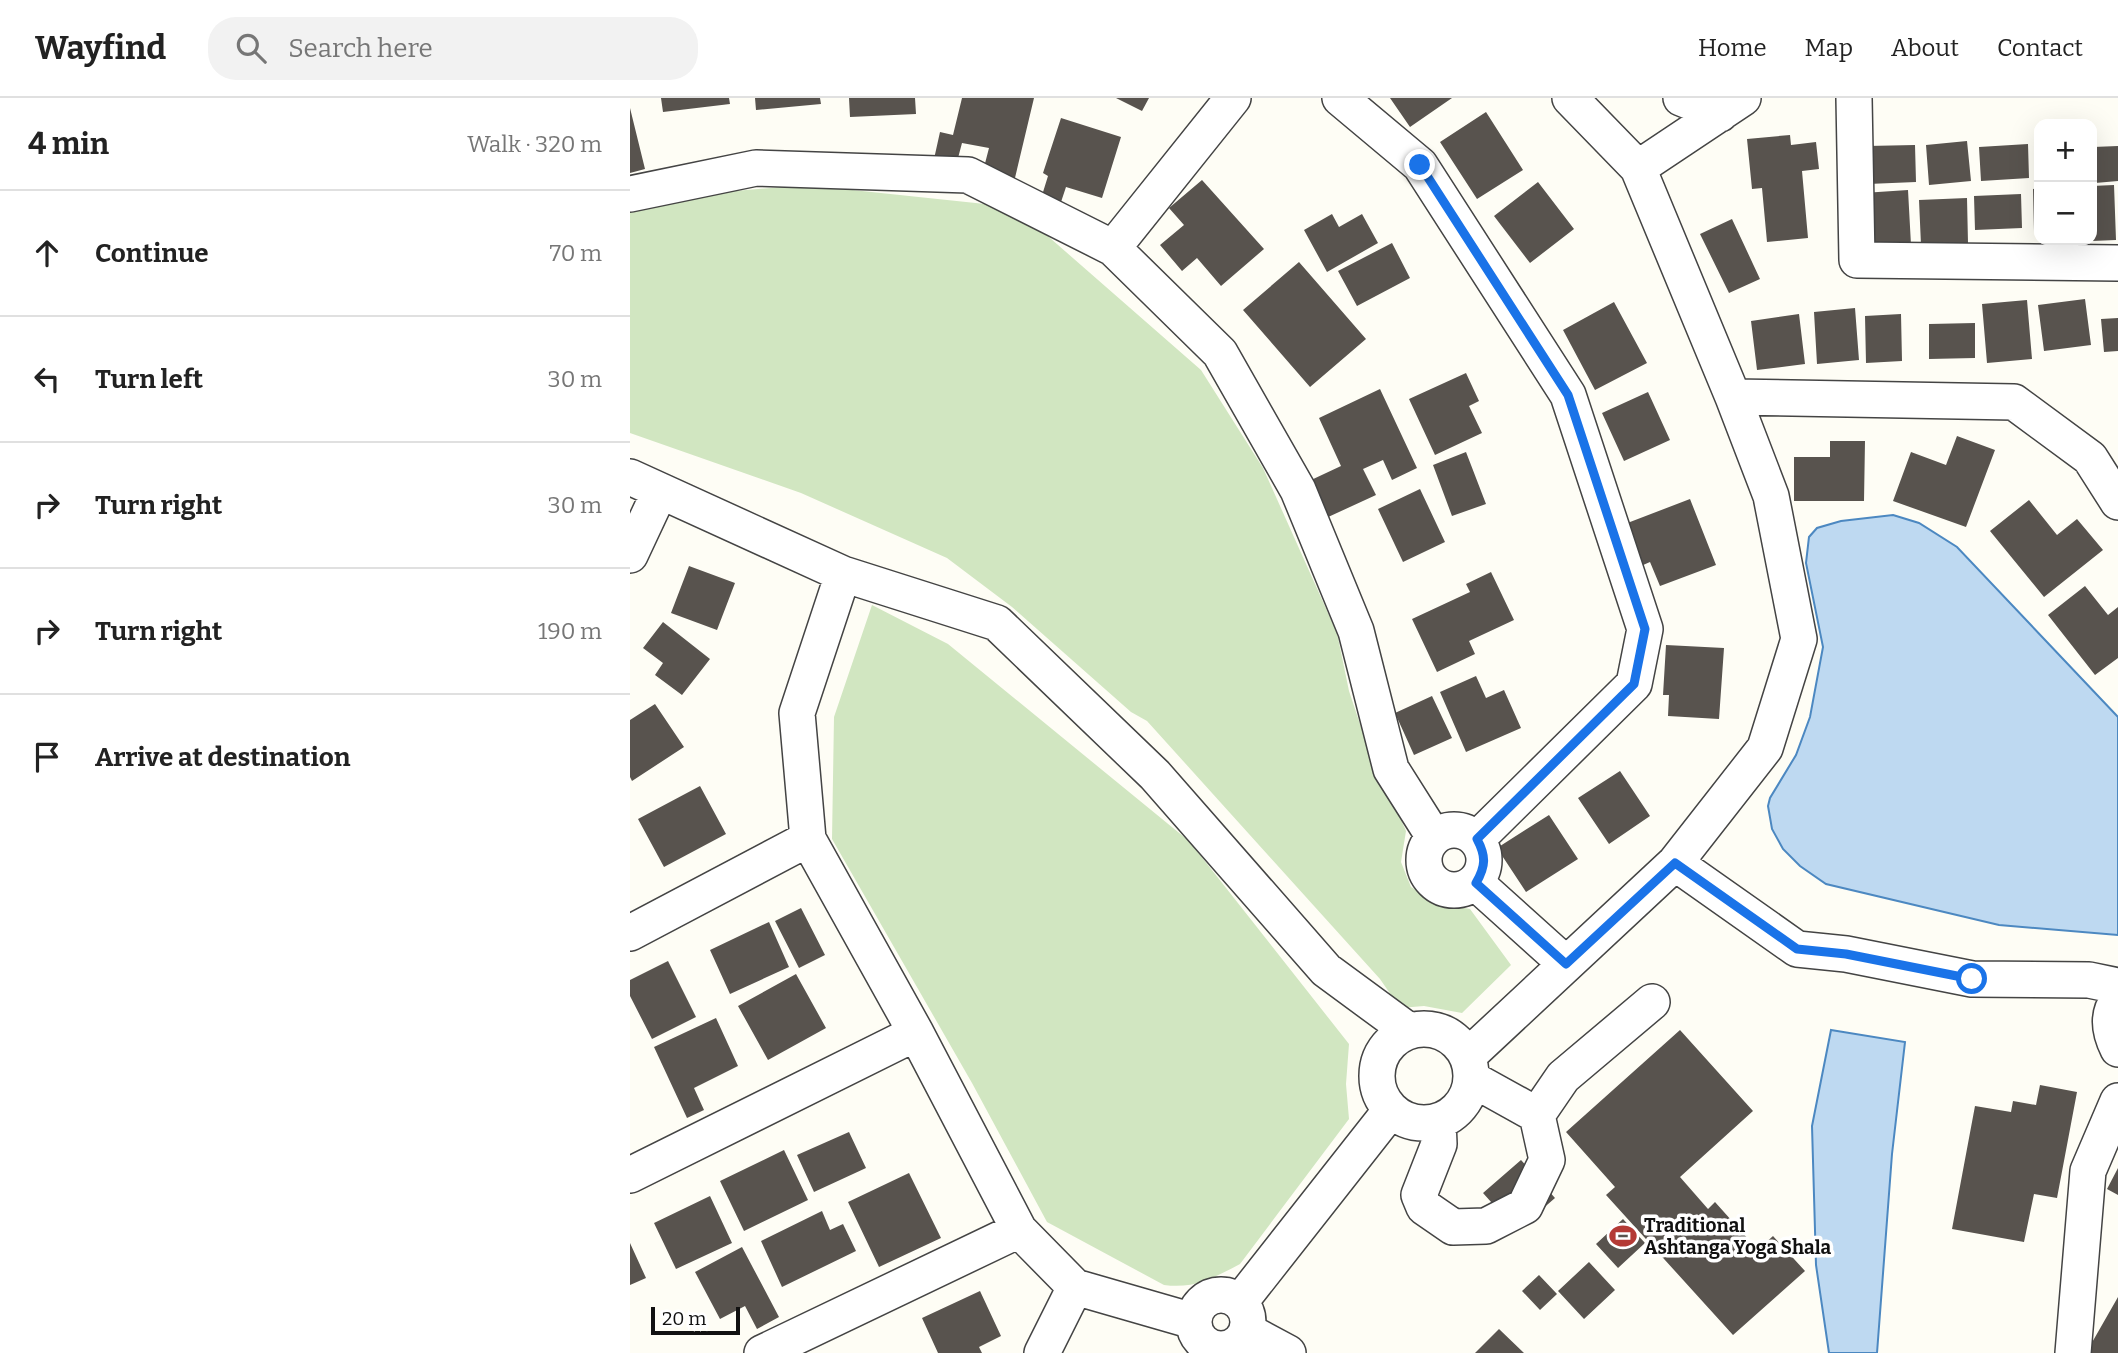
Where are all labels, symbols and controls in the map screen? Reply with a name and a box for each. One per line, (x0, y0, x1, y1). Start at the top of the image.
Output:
search box (208, 17, 698, 80)
text: Wayfind (35, 28, 166, 68)
icon: search (232, 29, 270, 67)
text: Search here (288, 33, 433, 64)
text: Home (1698, 34, 1767, 62)
text: Map (1805, 34, 1853, 62)
text: About (1891, 34, 1959, 62)
text: Contact (1997, 34, 2083, 62)
map controls (2034, 119, 2097, 245)
button: + (2034, 119, 2097, 182)
text: 4 min (28, 126, 109, 162)
text: Walk · 320 m (467, 130, 602, 158)
route end (1404, 149, 1435, 180)
button: − (2034, 182, 2097, 245)
icon: ahead (28, 234, 66, 272)
text: Continue (95, 238, 209, 269)
text: 70 m (550, 239, 602, 267)
icon: left (28, 360, 66, 398)
text: Turn left (95, 364, 203, 395)
text: 30 m (548, 365, 602, 393)
icon: right (28, 486, 66, 524)
text: Turn right (95, 490, 222, 521)
text: 30 m (548, 491, 602, 519)
icon: right (28, 612, 66, 650)
text: Turn right (95, 616, 222, 647)
text: 190 m (538, 617, 602, 645)
icon: arrive (28, 738, 66, 776)
text: Arrive at destination (95, 742, 350, 773)
route start (1956, 963, 1987, 994)
place label: Traditional Ashtanga Yoga Shala (1644, 1214, 1831, 1259)
sports icon: Traditional Ashtanga Yoga Shala (1608, 1221, 1638, 1251)
scale bar (651, 1304, 740, 1336)
text: 20 m (662, 1307, 706, 1330)

